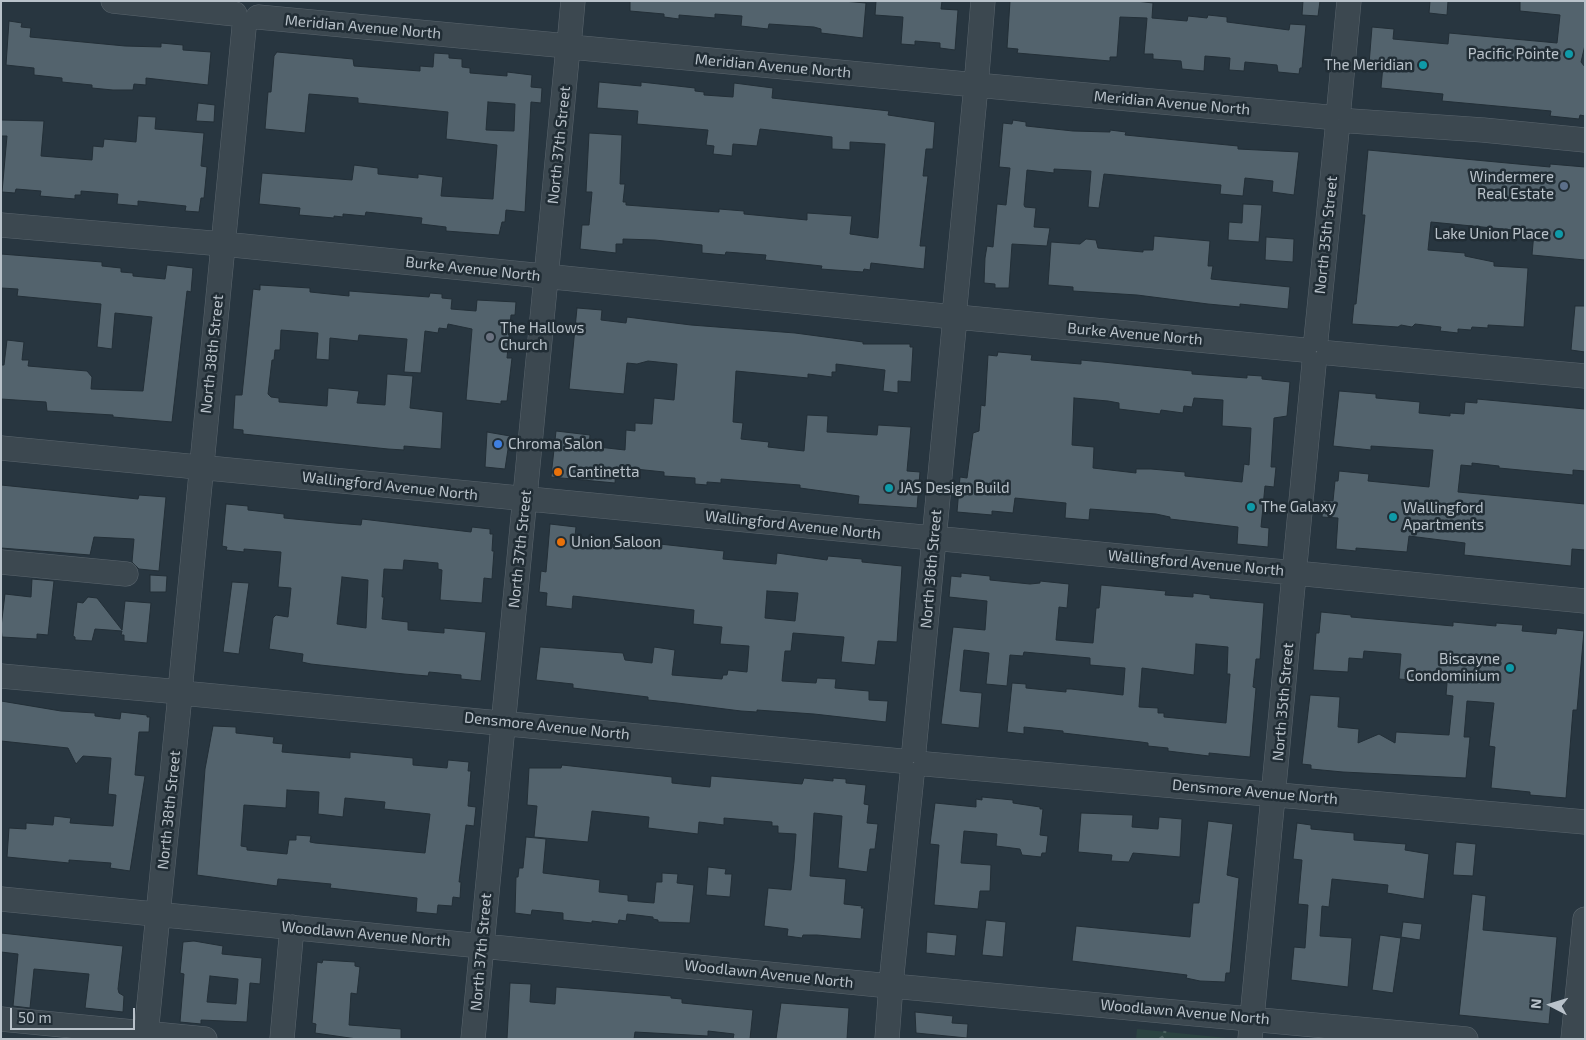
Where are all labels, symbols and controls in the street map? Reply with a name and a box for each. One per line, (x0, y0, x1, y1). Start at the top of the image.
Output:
street label: Meridian Avenue North (284, 11, 442, 43)
place label: Pacific Pointe (1468, 45, 1559, 63)
marker: Pacific Pointe (1563, 48, 1575, 60)
street label: Meridian Avenue North (694, 50, 852, 82)
place label: The Meridian (1324, 56, 1413, 74)
marker: The Meridian (1417, 59, 1429, 71)
street label: North 37th Street (544, 85, 574, 205)
street label: Meridian Avenue North (1093, 87, 1251, 119)
place label: Windermere Real Estate (1470, 168, 1554, 203)
street label: North 35th Street (1311, 175, 1341, 295)
marker: Windermere Real Estate (1558, 180, 1570, 192)
place label: Lake Union Place (1434, 225, 1549, 243)
marker: Lake Union Place (1553, 228, 1565, 240)
street label: Burke Avenue North (405, 253, 541, 285)
street label: North 38th Street (197, 293, 227, 415)
place label: The Hallows Church (500, 319, 584, 354)
street label: Burke Avenue North (1067, 319, 1203, 349)
marker: The Hallows Church (484, 331, 496, 343)
place label: Chroma Salon (508, 435, 603, 453)
marker: Chroma Salon (492, 438, 504, 450)
place label: Cantinetta (568, 463, 639, 481)
marker: Cantinetta (552, 466, 564, 478)
street label: Wallingford Avenue North (301, 468, 479, 504)
place label: JAS Design Build (899, 479, 1010, 497)
marker: JAS Design Build (883, 482, 895, 494)
street label: North 37th Street (505, 489, 535, 609)
place label: The Galaxy (1261, 498, 1336, 516)
place label: Wallingford Apartments (1403, 499, 1484, 534)
marker: The Galaxy (1245, 501, 1257, 513)
street label: Wallingford Avenue North (704, 507, 882, 543)
street label: North 36th Street (917, 509, 945, 629)
marker: Wallingford Apartments (1387, 511, 1399, 523)
place label: Union Saloon (571, 533, 661, 551)
marker: Union Saloon (555, 536, 567, 548)
street label: Wallingford Avenue North (1107, 546, 1285, 580)
street label: North 35th Street (1269, 642, 1297, 762)
place label: Biscayne Condominium (1406, 650, 1500, 685)
marker: Biscayne Condominium (1504, 662, 1516, 674)
street label: Densmore Avenue North (463, 708, 631, 744)
street label: North 38th Street (154, 749, 184, 871)
street label: Densmore Avenue North (1171, 776, 1339, 808)
street label: North 37th Street (467, 892, 495, 1012)
street label: Woodlawn Avenue North (281, 918, 451, 950)
street label: Woodlawn Avenue North (684, 956, 854, 992)
north arrow (1526, 980, 1576, 1030)
street label: Woodlawn Avenue North (1100, 996, 1270, 1028)
scale bar (12, 998, 138, 1030)
text: N (1527, 998, 1544, 1009)
text: 50 m (18, 1008, 52, 1026)

